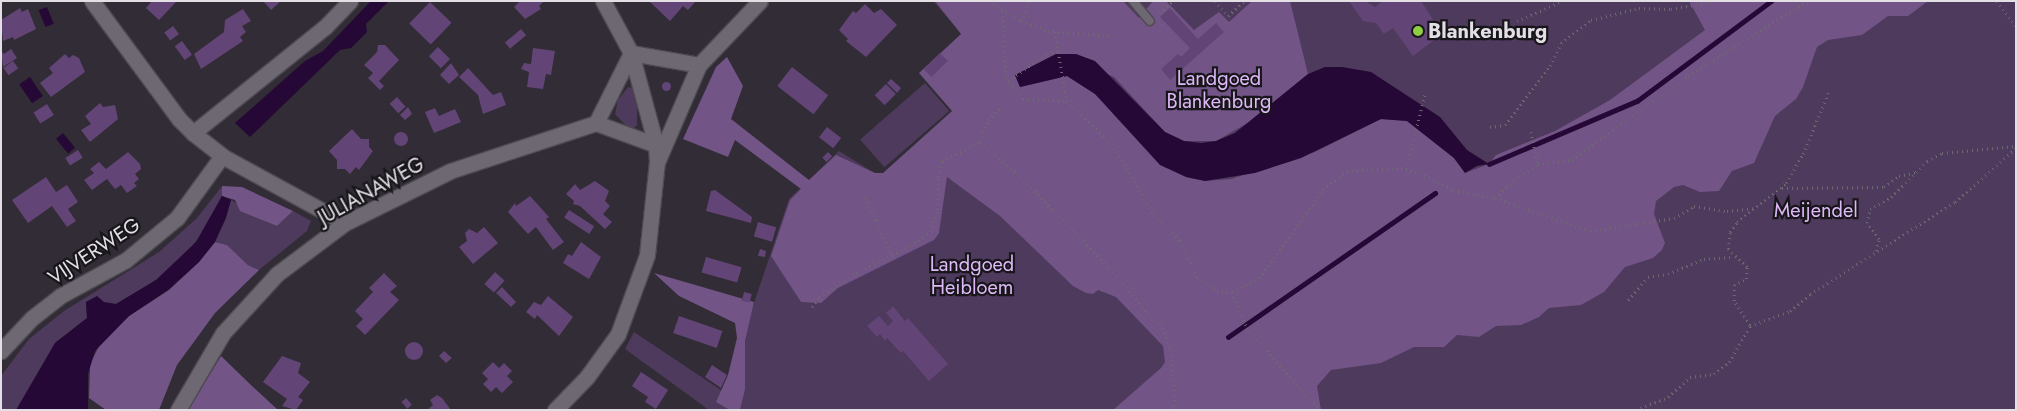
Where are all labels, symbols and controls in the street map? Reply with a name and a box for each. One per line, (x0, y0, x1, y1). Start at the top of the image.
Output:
place label: Blankenburg (1428, 19, 1547, 43)
marker: Blankenburg (1412, 25, 1424, 37)
park label: Landgoed Blankenburg (1166, 67, 1272, 114)
street label: JULIANAWEG (314, 152, 428, 230)
park label: Meijendel (1774, 198, 1858, 222)
street label: VIJVERWEG (44, 212, 144, 290)
park label: Landgoed Heibloem (930, 252, 1014, 299)

